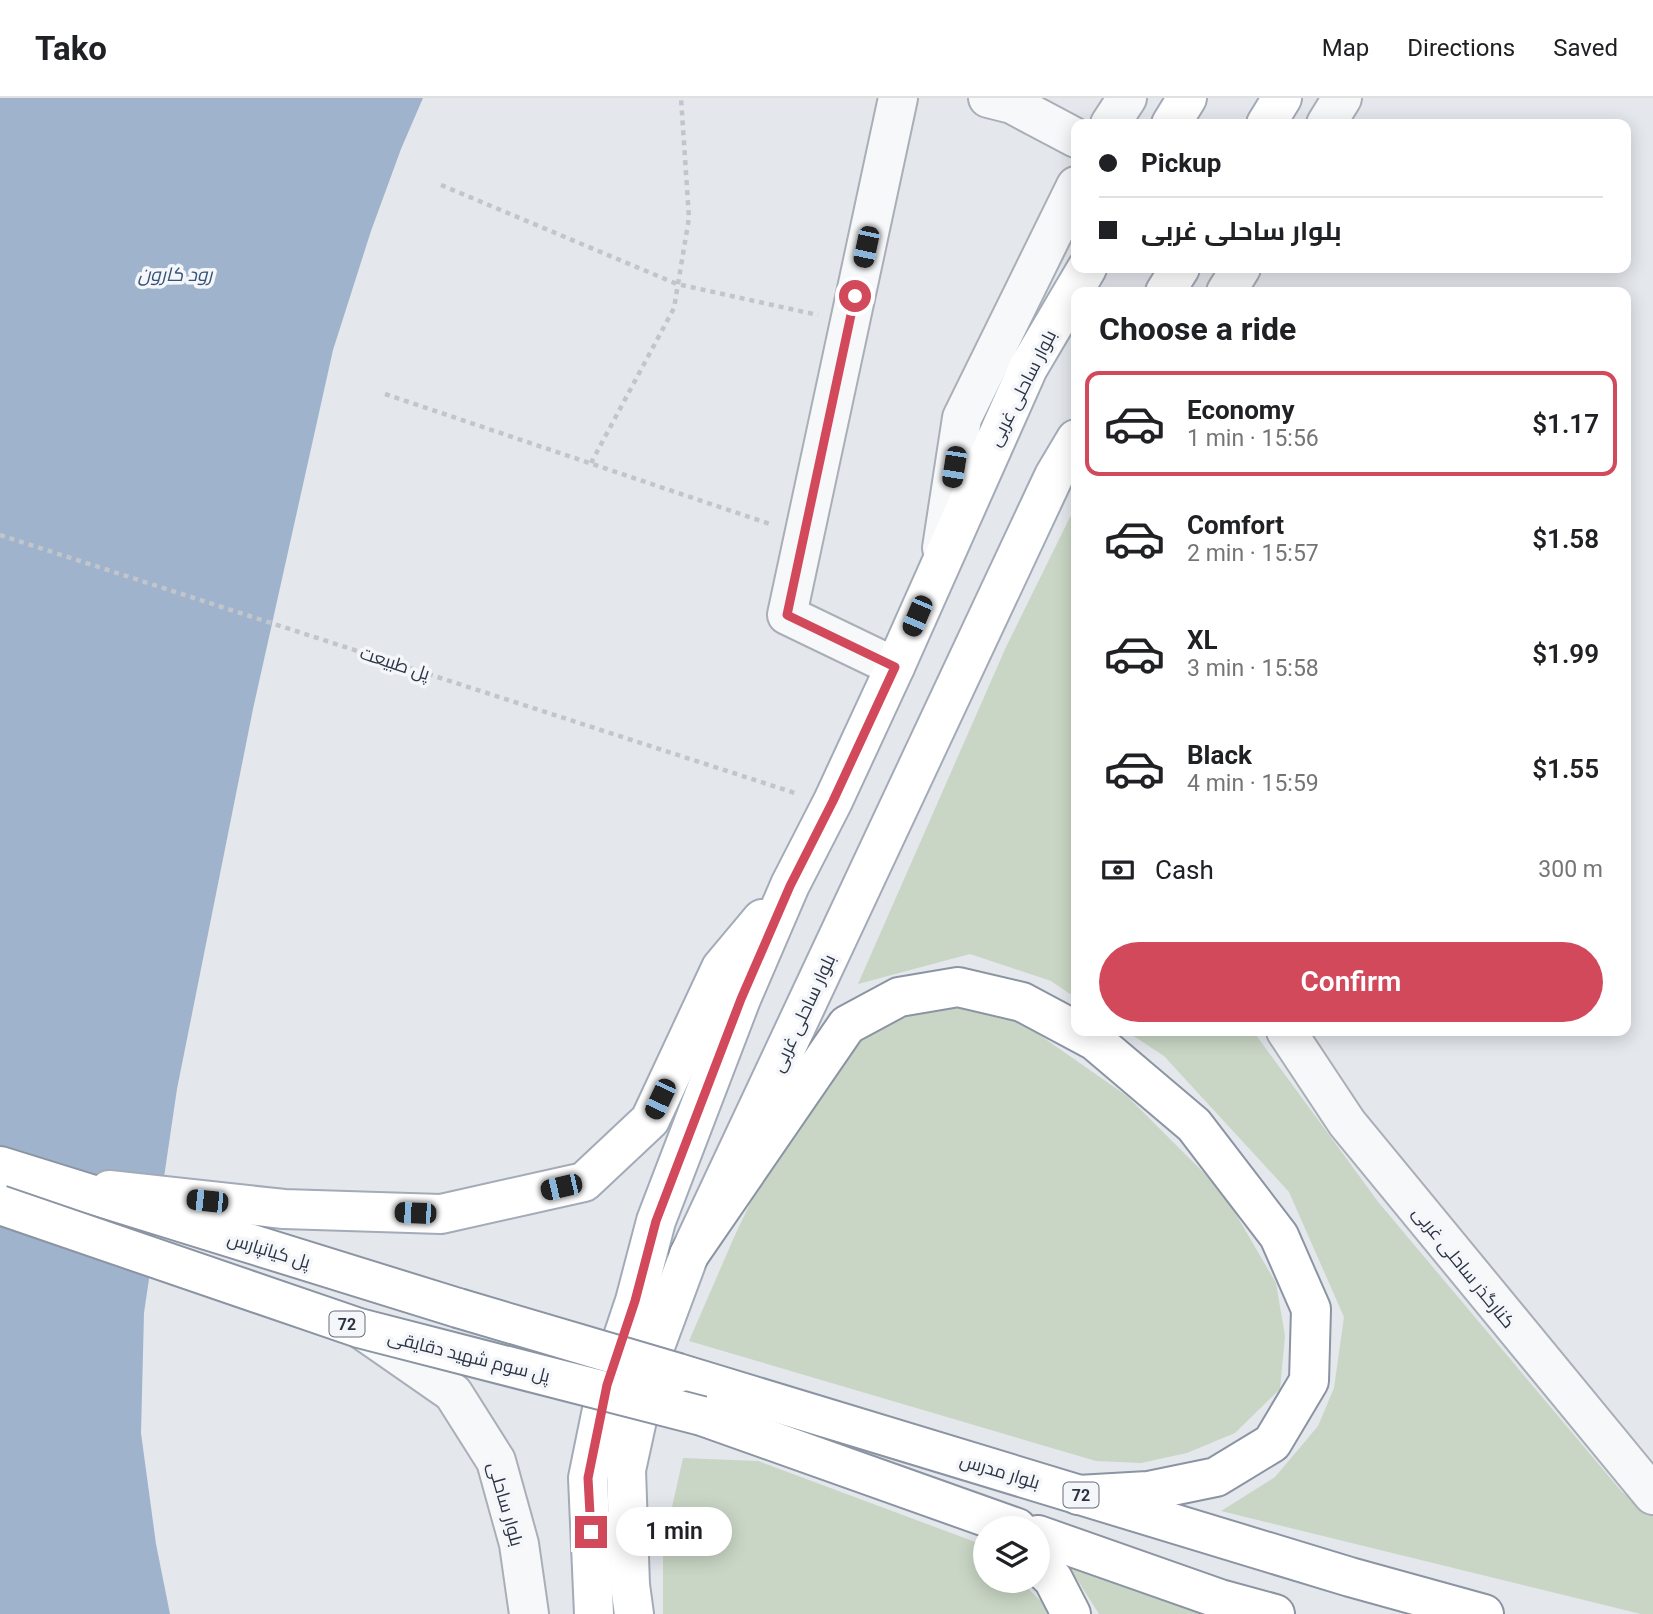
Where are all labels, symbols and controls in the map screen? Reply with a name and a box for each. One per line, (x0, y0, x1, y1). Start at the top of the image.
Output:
text: Tako (35, 29, 107, 68)
text: Map (1322, 34, 1369, 62)
text: Directions (1407, 34, 1515, 62)
text: Saved (1553, 34, 1618, 62)
text: Pickup (1141, 148, 1221, 178)
text: بلوار ساحلی غربی (1141, 216, 1342, 246)
car (852, 224, 881, 270)
water label: رود کارون (138, 263, 214, 286)
route start (839, 280, 871, 312)
text: Choose a ride (1099, 310, 1296, 348)
street label: بلوار ساحلی غربی (984, 326, 1061, 450)
icon: car (1103, 392, 1166, 455)
text: Economy (1187, 395, 1294, 425)
text: $1.17 (1532, 409, 1599, 439)
text: 1 min · 15:56 (1187, 425, 1319, 452)
car (941, 445, 968, 489)
icon: car (1103, 507, 1166, 570)
text: Comfort (1187, 510, 1284, 540)
text: $1.58 (1532, 524, 1599, 554)
text: 2 min · 15:57 (1187, 540, 1319, 567)
car (900, 593, 935, 639)
icon: car (1103, 622, 1166, 685)
text: XL (1187, 625, 1218, 655)
text: $1.99 (1532, 639, 1599, 669)
street label: پل طبیعت (357, 642, 433, 686)
text: 3 min · 15:58 (1187, 655, 1319, 682)
icon: car (1103, 737, 1166, 800)
text: Black (1187, 740, 1252, 770)
text: $1.55 (1532, 754, 1599, 784)
text: 4 min · 15:59 (1187, 770, 1319, 797)
icon: cash (1099, 851, 1137, 889)
text: Cash (1155, 855, 1214, 885)
text: 300 m (1538, 856, 1603, 883)
button: Confirm (1099, 942, 1603, 1022)
street label: بلوار ساحلی غربی (767, 951, 840, 1076)
car (642, 1076, 679, 1122)
car (539, 1172, 584, 1202)
car (186, 1188, 229, 1214)
car (394, 1202, 437, 1224)
street label: کنارگذر ساحلی غربی (1408, 1202, 1519, 1333)
street label: پل کیانپارس (224, 1227, 313, 1275)
road number: 72 (330, 1312, 364, 1336)
street label: پل سوم شهید دقایقی (385, 1326, 552, 1388)
street label: بلوار مدرس (957, 1449, 1043, 1494)
street label: بلوار ساحلی (483, 1460, 528, 1549)
road number: 72 (1064, 1483, 1098, 1508)
callout: 1 min (616, 1508, 731, 1556)
route end (575, 1516, 607, 1548)
map controls (973, 1516, 1050, 1593)
button: layers (973, 1516, 1050, 1593)
text: 1 min (645, 1518, 703, 1545)

